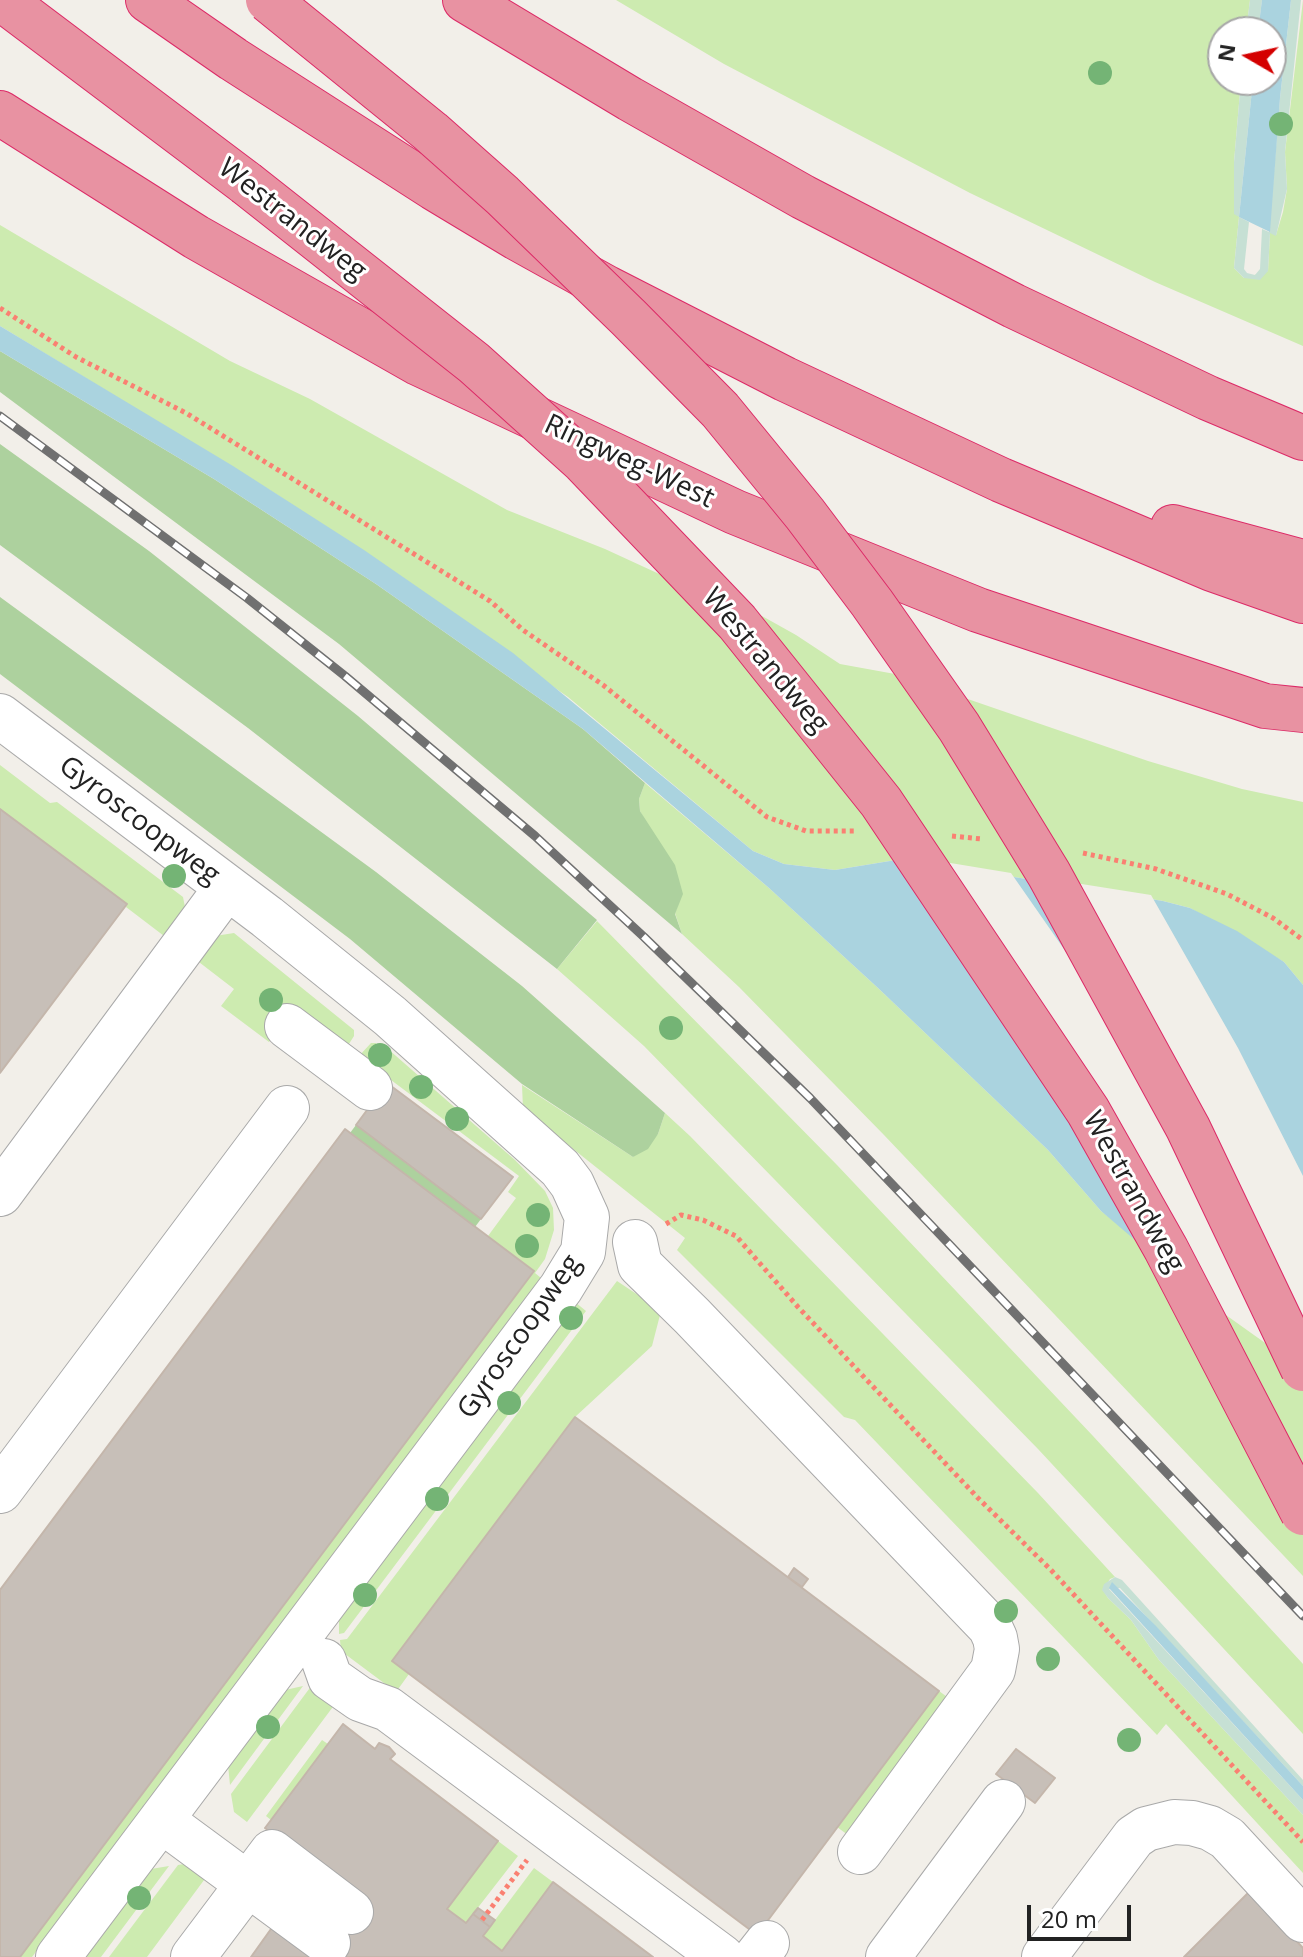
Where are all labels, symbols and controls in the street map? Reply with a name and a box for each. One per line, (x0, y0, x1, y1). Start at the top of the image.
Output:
north arrow (1207, 16, 1287, 96)
text: N (1209, 41, 1241, 64)
street label: Westrandweg (211, 152, 373, 288)
street label: Ringweg-West (539, 408, 719, 516)
street label: Westrandweg (695, 582, 835, 740)
street label: Gyroscoopweg (52, 750, 226, 892)
street label: Westrandweg (1075, 1106, 1191, 1278)
street label: Gyroscoopweg (451, 1248, 589, 1426)
scale bar (1031, 1889, 1135, 1939)
text: 20 m (1041, 1902, 1097, 1935)

